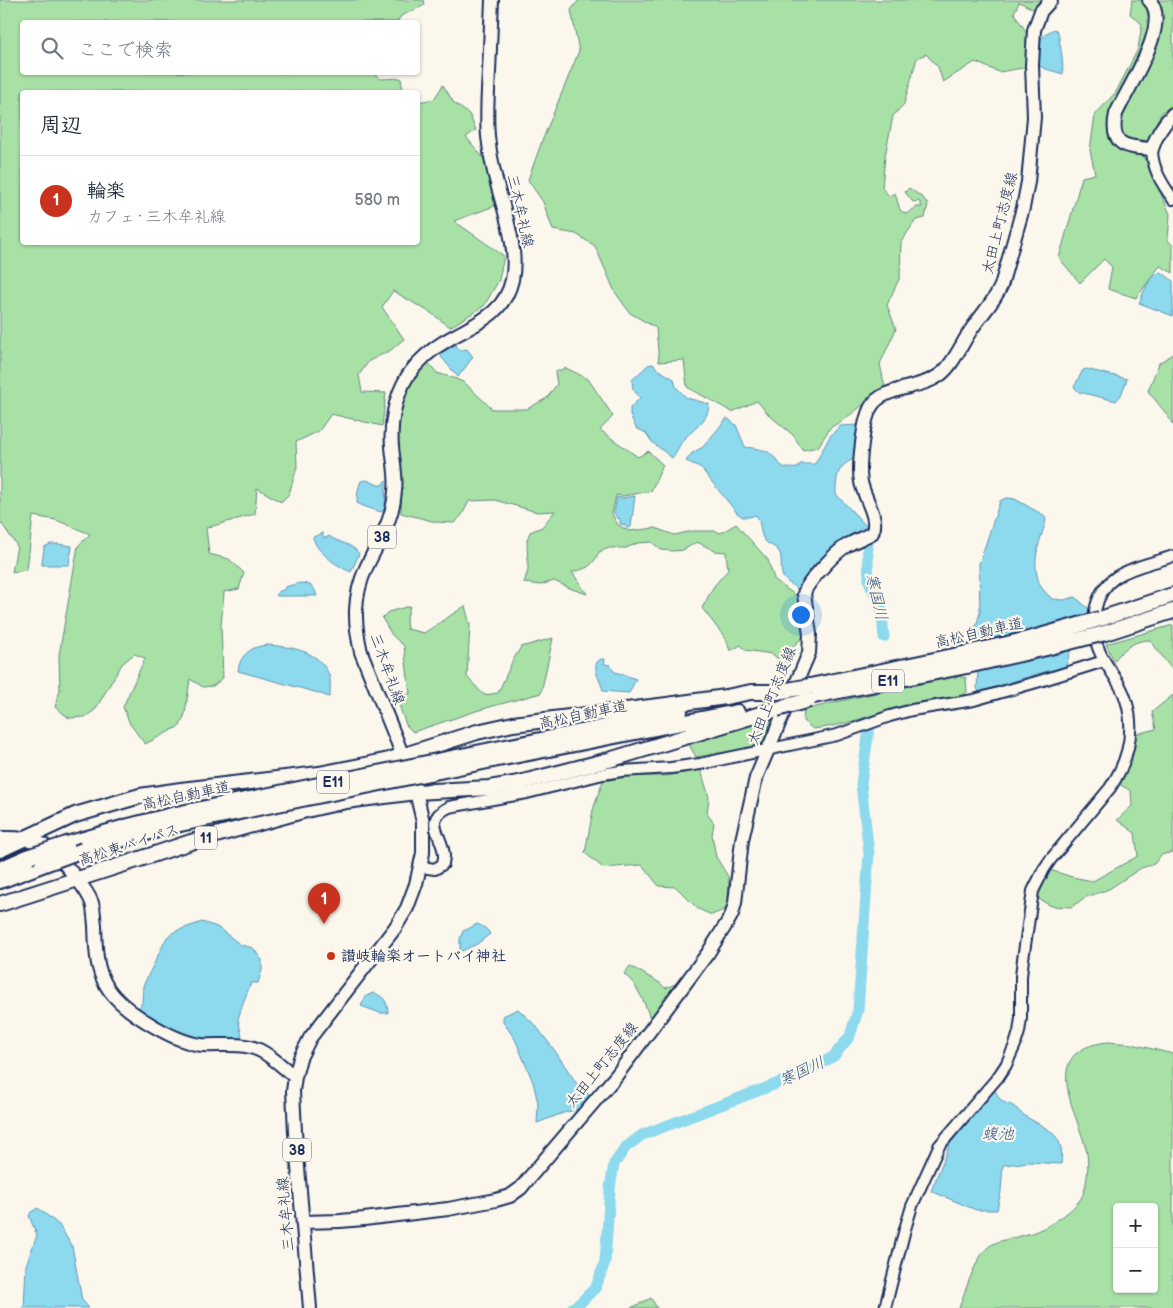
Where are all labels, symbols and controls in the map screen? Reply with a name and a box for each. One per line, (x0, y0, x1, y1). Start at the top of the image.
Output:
search box (20, 20, 420, 75)
icon: search (38, 34, 66, 62)
text: ここで検索 (78, 39, 173, 62)
text: 周辺 (40, 113, 82, 138)
street label: 太田上町志度線 (978, 170, 1022, 276)
street label: 三木牟礼線 (502, 172, 538, 250)
text: 輪楽 (87, 180, 125, 203)
text: 1 (53, 191, 59, 210)
text: 580 m (355, 191, 400, 210)
text: カフェ · 三木牟礼線 (87, 208, 225, 227)
road number: 38 (368, 526, 396, 548)
water label: 寒国川 (861, 571, 891, 623)
your location (788, 602, 814, 628)
street label: 高松自動車道 (933, 614, 1025, 652)
street label: 三木牟礼線 (365, 631, 409, 707)
street label: 太田上町志度線 (744, 644, 800, 748)
road number: E11 (872, 669, 904, 692)
street label: 高松自動車道 (537, 696, 629, 734)
road number: E11 (317, 770, 349, 794)
street label: 高松自動車道 (140, 777, 232, 815)
street label: 高松東バイパス (76, 820, 182, 870)
road number: 11 (195, 826, 217, 850)
pin: 1 (308, 883, 340, 924)
place label: 讃岐輪楽オートバイ神社 (341, 947, 506, 966)
marker: 讃岐輪楽オートバイ神社 (325, 950, 337, 962)
street label: 太田上町志度線 (562, 1018, 642, 1112)
water label: 寒国川 (776, 1053, 828, 1091)
water label: 蝮池 (982, 1125, 1015, 1144)
road number: 38 (283, 1138, 311, 1162)
street label: 三木牟礼線 (273, 1176, 299, 1252)
map controls (1113, 1203, 1158, 1293)
button: + (1113, 1203, 1158, 1248)
button: − (1113, 1248, 1158, 1293)

